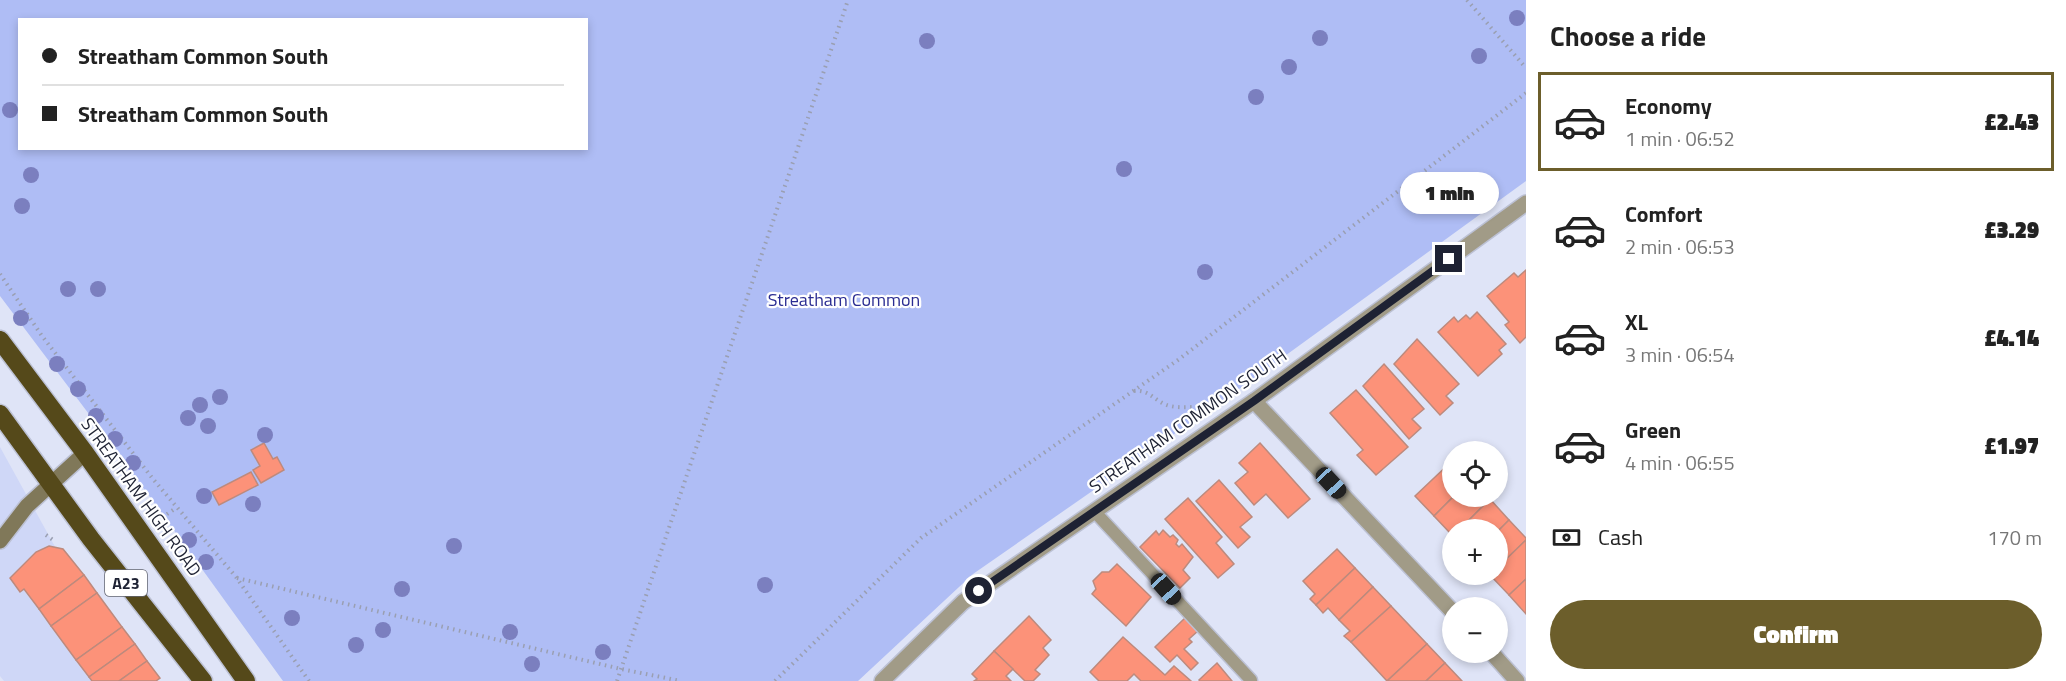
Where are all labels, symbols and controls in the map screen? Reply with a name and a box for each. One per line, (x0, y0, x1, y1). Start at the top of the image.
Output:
text: Choose a ride (1550, 15, 1706, 56)
text: Streatham Common South (78, 39, 328, 73)
text: Economy (1625, 89, 1712, 123)
icon: car (1553, 95, 1607, 149)
text: Streatham Common South (78, 97, 328, 131)
text: £2.43 (1984, 105, 2039, 139)
text: 1 min · 06:52 (1625, 123, 1735, 154)
callout: 1 min (1400, 172, 1498, 214)
text: 1 min (1425, 177, 1474, 208)
text: Comfort (1625, 197, 1703, 231)
icon: car (1553, 203, 1607, 257)
text: £3.29 (1984, 213, 2039, 247)
text: 2 min · 06:53 (1625, 231, 1735, 262)
route end (1435, 245, 1462, 272)
park label: Streatham Common (768, 286, 920, 313)
text: XL (1625, 305, 1648, 339)
icon: car (1553, 311, 1607, 365)
text: £4.14 (1984, 321, 2039, 355)
text: 3 min · 06:54 (1625, 339, 1735, 370)
street label: STREATHAM COMMON SOUTH (1083, 342, 1292, 499)
street label: STREATHAM HIGH ROAD (75, 412, 208, 582)
text: Green (1625, 413, 1681, 447)
icon: car (1553, 419, 1607, 473)
text: £1.97 (1984, 429, 2039, 463)
map controls (1442, 441, 1508, 663)
button: locate (1442, 441, 1508, 507)
text: 4 min · 06:55 (1625, 447, 1735, 478)
car (1312, 464, 1350, 502)
button: + (1442, 519, 1508, 585)
text: Cash (1598, 520, 1643, 554)
icon: cash (1550, 521, 1583, 554)
text: 170 m (1987, 522, 2042, 553)
road number: A23 (105, 570, 147, 596)
car (1147, 570, 1185, 608)
route start (965, 577, 992, 604)
button: − (1442, 597, 1508, 663)
button: Confirm (1550, 600, 2042, 669)

